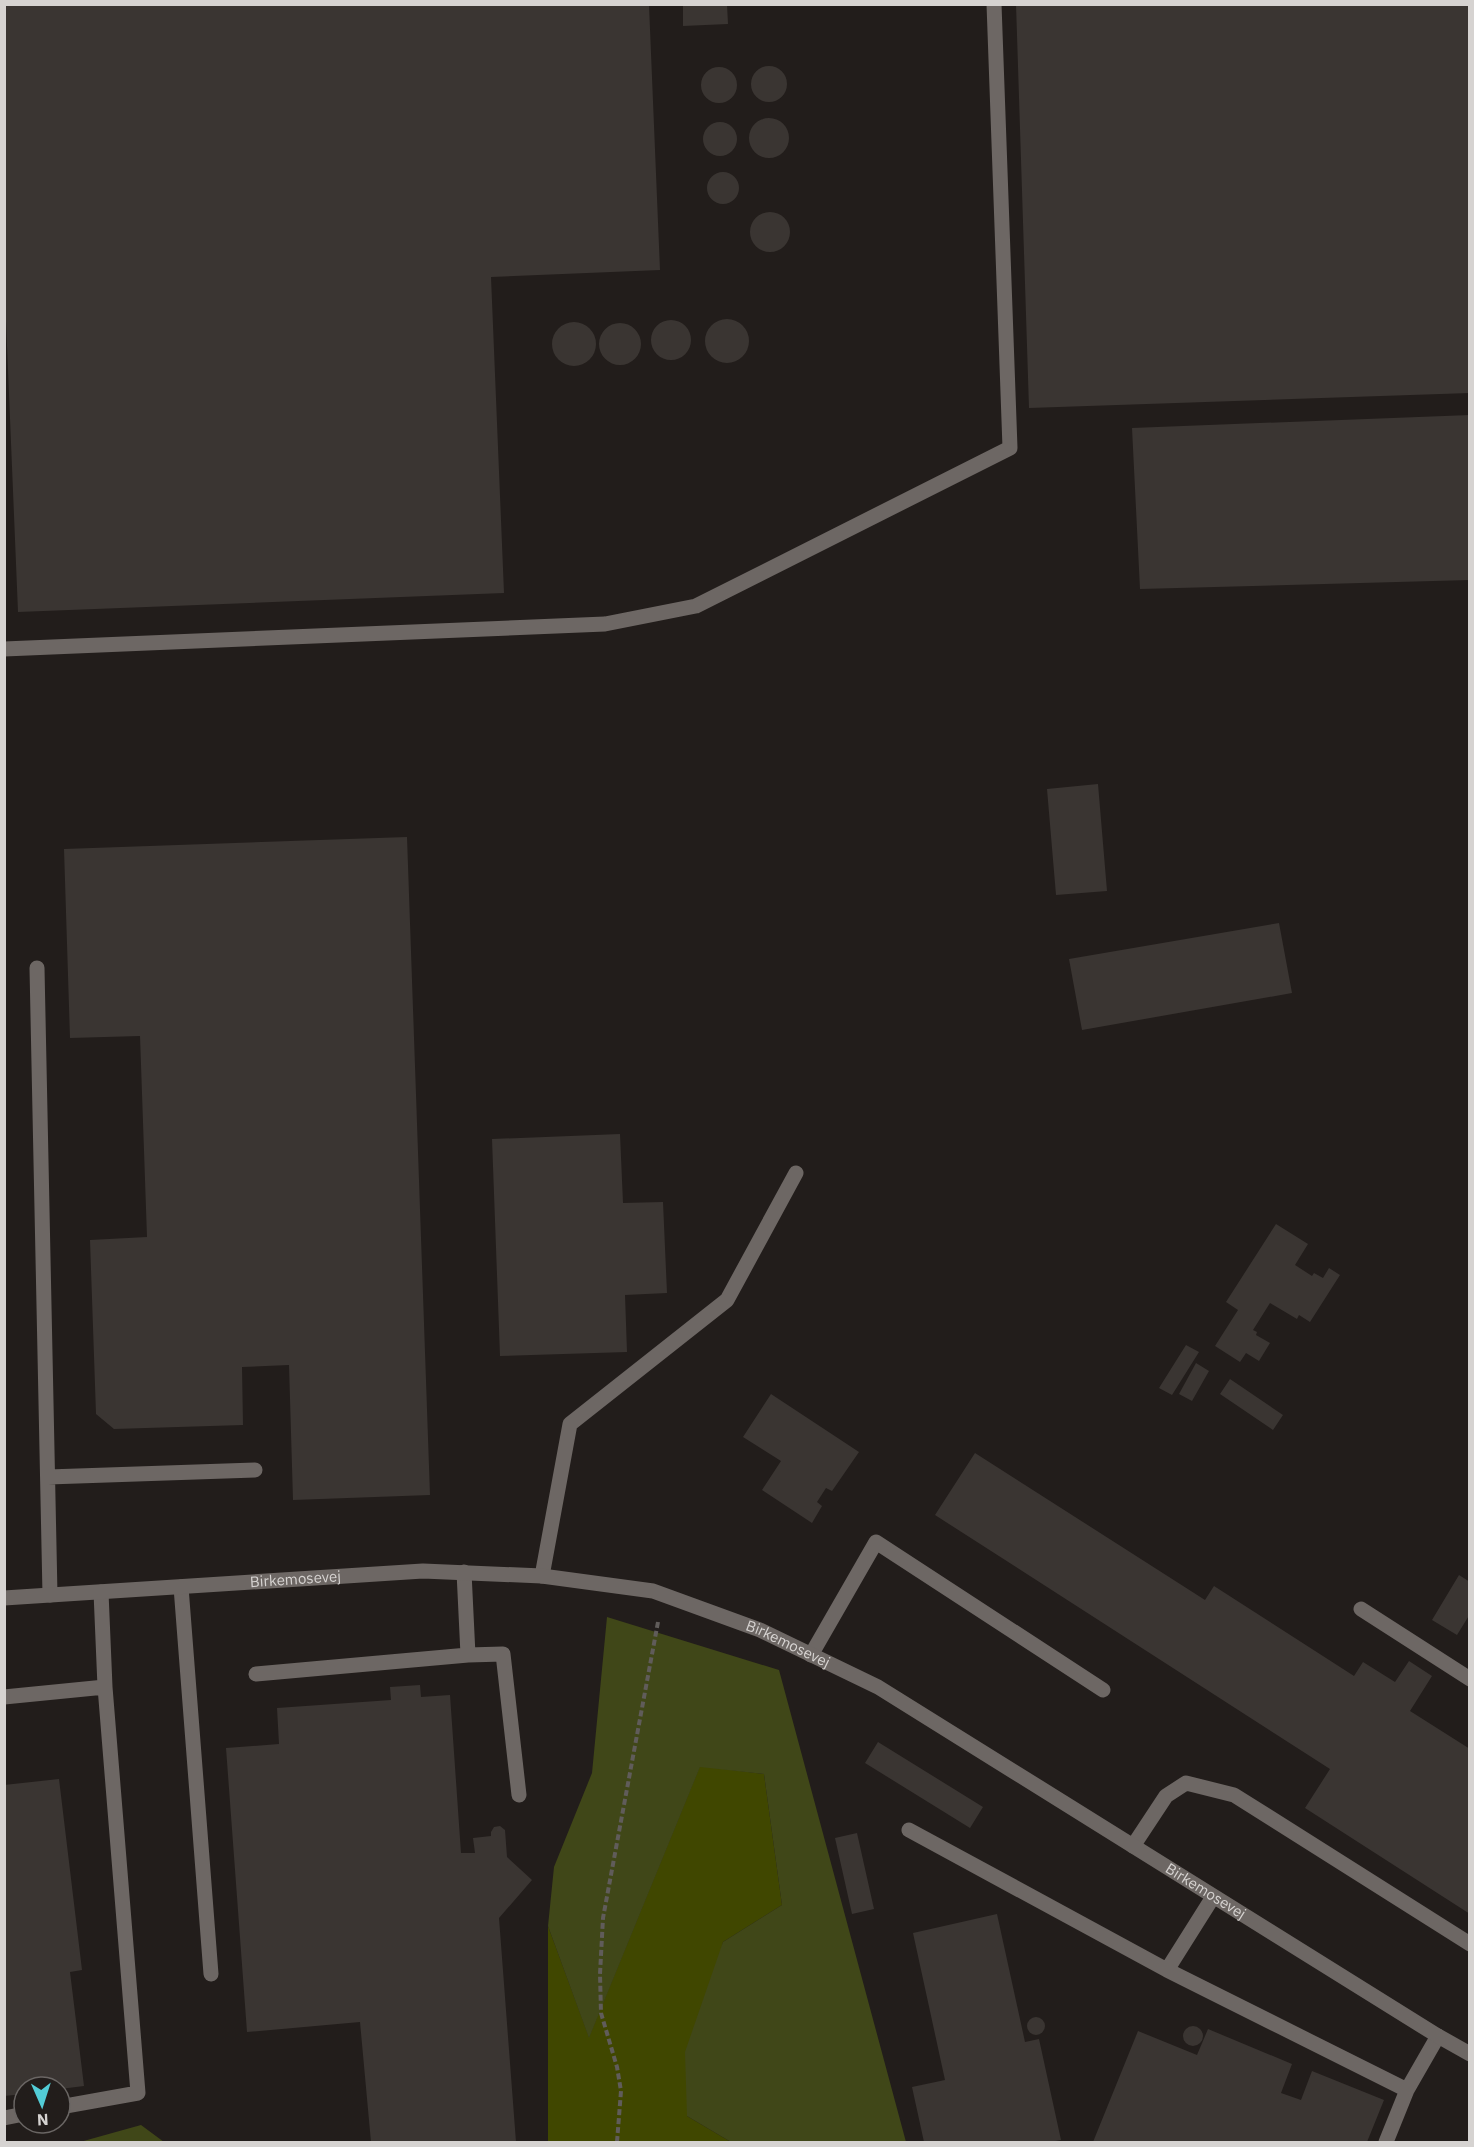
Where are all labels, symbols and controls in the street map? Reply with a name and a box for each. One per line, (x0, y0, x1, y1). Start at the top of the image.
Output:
street label: Birkemosevej (249, 1566, 341, 1591)
street label: Birkemosevej (743, 1616, 833, 1671)
street label: Birkemosevej (1162, 1859, 1250, 1923)
north arrow (12, 2075, 72, 2135)
text: N (36, 2110, 49, 2130)

